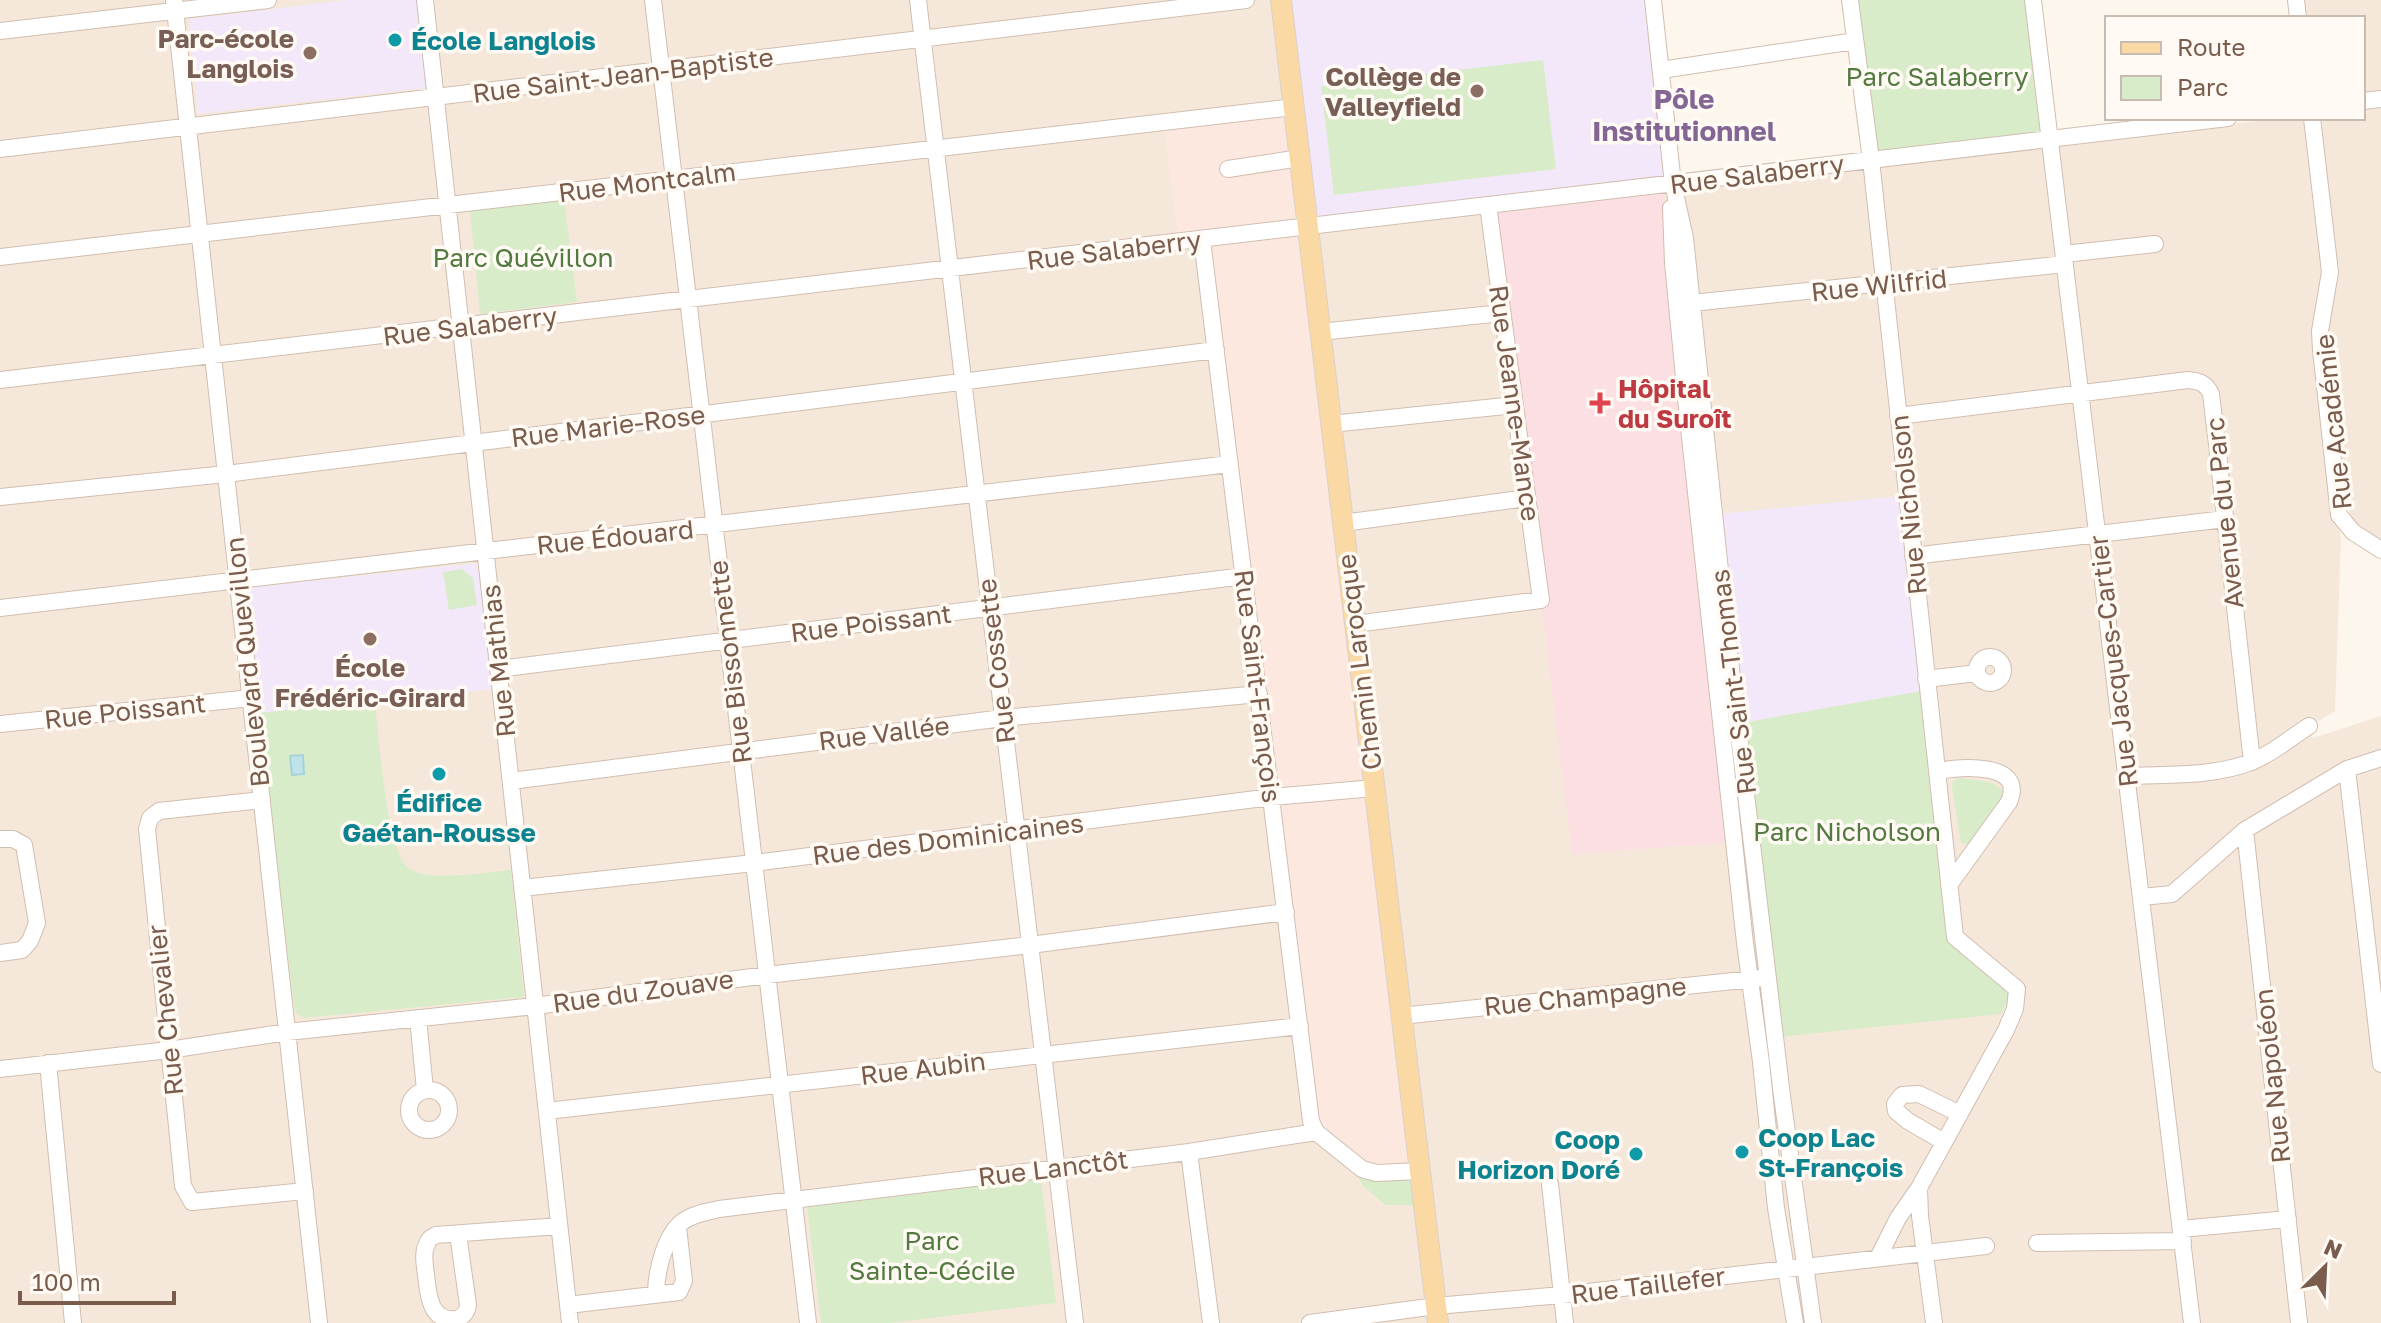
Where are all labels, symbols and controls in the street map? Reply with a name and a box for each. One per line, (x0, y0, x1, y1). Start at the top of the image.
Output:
legend (2105, 16, 2365, 120)
place label: Parc-école Langlois (157, 23, 294, 84)
place label: École Langlois (411, 25, 596, 56)
marker: École Langlois (386, 31, 404, 49)
text: Route (2177, 32, 2246, 61)
street label: Rue Saint-Jean-Baptiste (471, 41, 775, 109)
marker: Parc-école Langlois (301, 44, 319, 62)
place label: Collège de Valleyfield (1325, 61, 1461, 122)
park label: Parc Salaberry (1845, 61, 2029, 92)
text: Parc (2177, 72, 2228, 101)
marker: Collège de Valleyfield (1468, 82, 1486, 100)
district label: Pôle Institutionnel (1592, 82, 1776, 147)
street label: Rue Salaberry (1668, 148, 1846, 200)
street label: Rue Montcalm (556, 156, 738, 208)
street label: Rue Salaberry (1025, 224, 1203, 276)
park label: Parc Quévillon (432, 242, 614, 273)
street label: Rue Wilfrid (1809, 262, 1949, 308)
street label: Rue Jeanne-Mance (1483, 283, 1547, 523)
street label: Rue Salaberry (381, 300, 559, 352)
street label: Rue Académie (2308, 333, 2358, 511)
place label: Hôpital du Suroît (1618, 373, 1732, 434)
marker: Hôpital du Suroît (1589, 392, 1611, 414)
street label: Rue Marie-Rose (509, 399, 707, 453)
street label: Rue Nicholson (1883, 414, 1933, 596)
street label: Avenue du Parc (2199, 416, 2249, 610)
street label: Rue Édouard (535, 513, 695, 561)
street label: Rue Jacques-Cartier (2082, 533, 2144, 789)
street label: Boulevard Quevillon (218, 535, 276, 789)
street label: Chemin Larocque (1330, 552, 1388, 772)
street label: Rue Bissonnette (702, 559, 758, 765)
street label: Rue Saint-François (1228, 568, 1288, 804)
street label: Rue Saint-Thomas (1704, 568, 1762, 796)
street label: Rue Cossette (970, 577, 1022, 745)
street label: Rue Mathias (475, 583, 521, 739)
street label: Rue Poissant (789, 598, 953, 648)
marker: École Frédéric-Girard (361, 630, 379, 648)
place label: École Frédéric-Girard (275, 652, 465, 713)
street label: Rue Poissant (43, 687, 207, 735)
street label: Rue Vallée (817, 710, 951, 756)
marker: Édifice Gaétan-Rousse (430, 765, 448, 783)
place label: Édifice Gaétan-Rousse (342, 787, 536, 848)
street label: Rue des Dominicaines (811, 807, 1085, 871)
park label: Parc Nicholson (1753, 816, 1941, 847)
street label: Rue Chevalier (141, 923, 189, 1097)
street label: Rue du Zouave (551, 963, 735, 1019)
street label: Rue Champagne (1482, 970, 1688, 1022)
street label: Rue Napoléon (2247, 987, 2297, 1165)
street label: Rue Aubin (859, 1045, 987, 1091)
place label: Coop Lac St-François (1758, 1122, 1903, 1183)
place label: Coop Horizon Doré (1457, 1124, 1620, 1185)
street label: Rue Lanctôt (976, 1143, 1130, 1193)
marker: Coop Lac St-François (1733, 1143, 1751, 1161)
marker: Coop Horizon Doré (1627, 1145, 1645, 1163)
park label: Parc Sainte-Cécile (849, 1225, 1015, 1286)
north arrow (2285, 1227, 2365, 1307)
text: N (2320, 1233, 2346, 1264)
scale bar (20, 1255, 174, 1305)
street label: Rue Taillefer (1569, 1260, 1727, 1310)
text: 100 m (32, 1267, 101, 1296)

